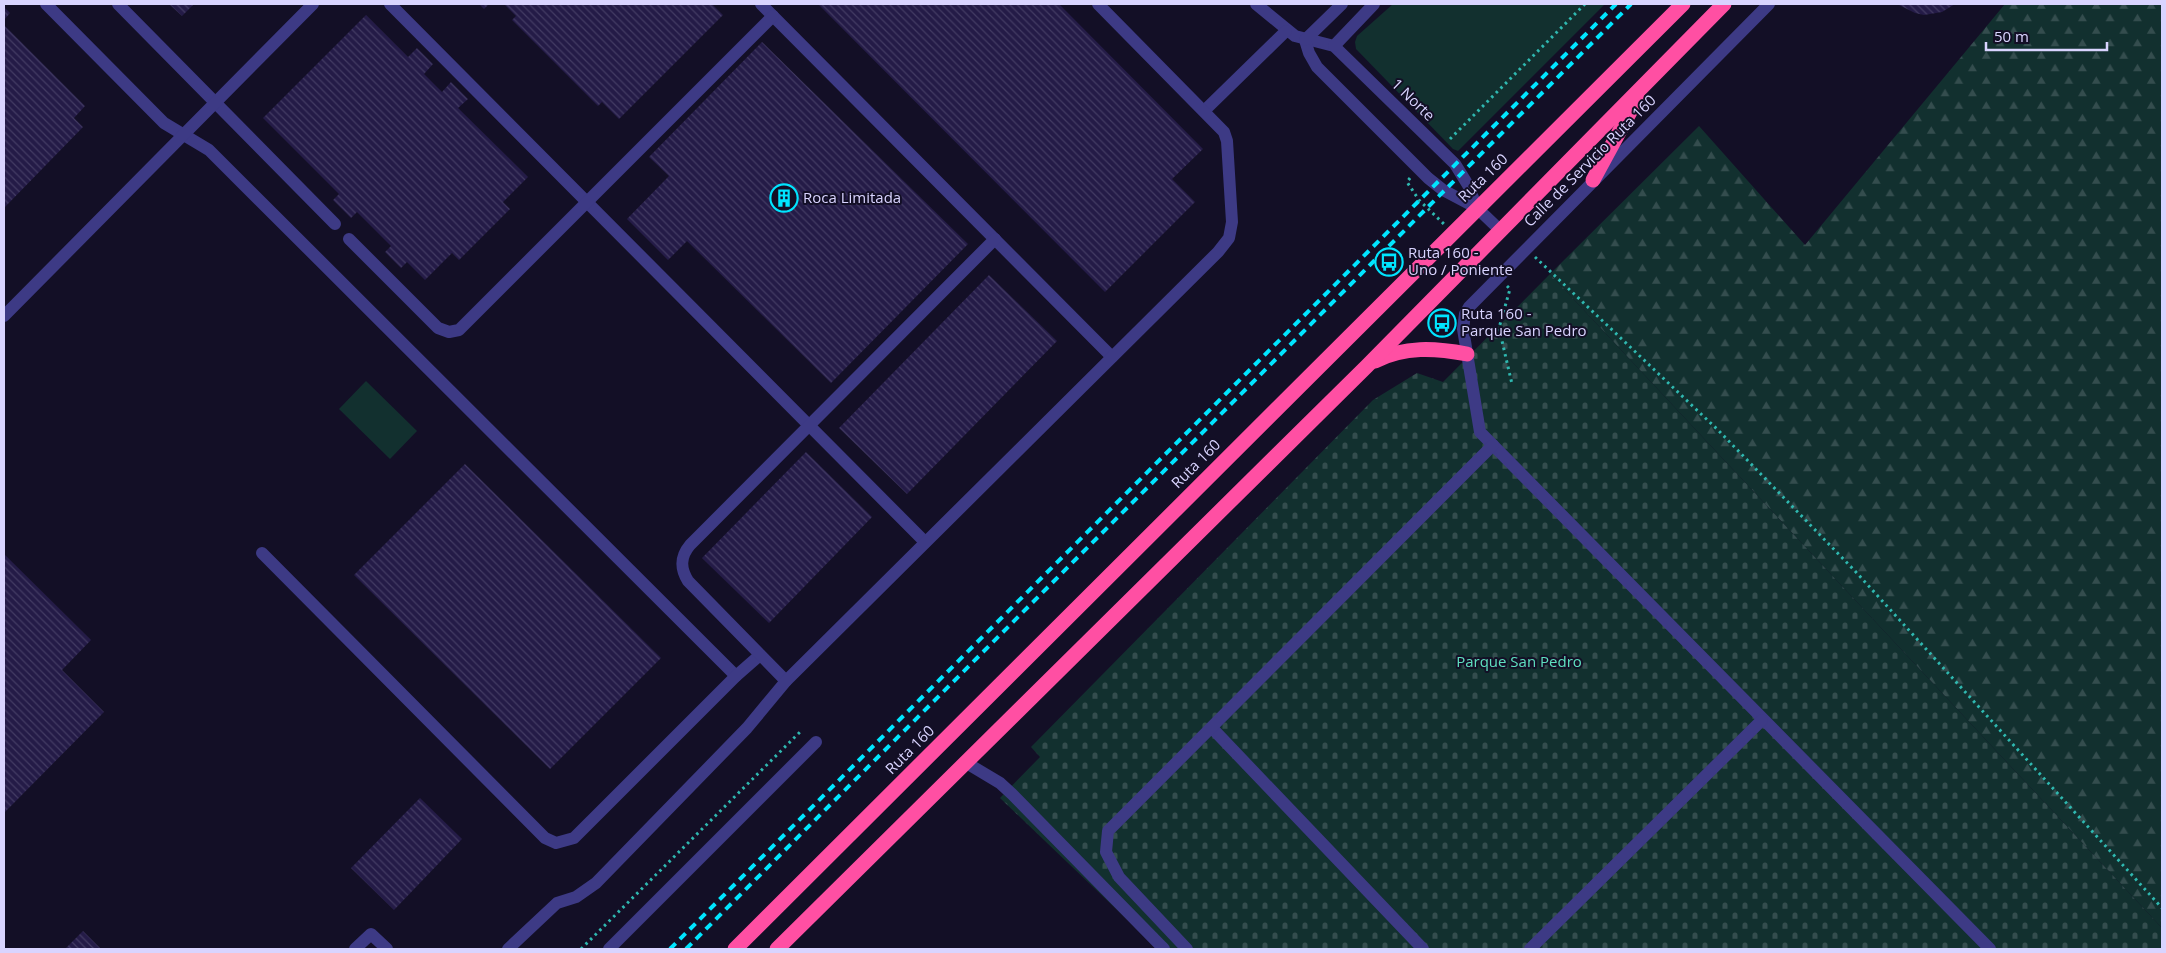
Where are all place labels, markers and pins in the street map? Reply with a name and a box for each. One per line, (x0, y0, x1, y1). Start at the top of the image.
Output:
building icon: Roca Limitada (769, 183, 799, 213)
place label: Roca Limitada (803, 187, 901, 207)
place label: Ruta 160 - Uno / Poniente (1408, 242, 1513, 279)
bus stop icon: Ruta 160 - Uno / Poniente (1374, 247, 1404, 277)
place label: Ruta 160 - Parque San Pedro (1461, 303, 1587, 340)
bus stop icon: Ruta 160 - Parque San Pedro (1427, 308, 1457, 338)

